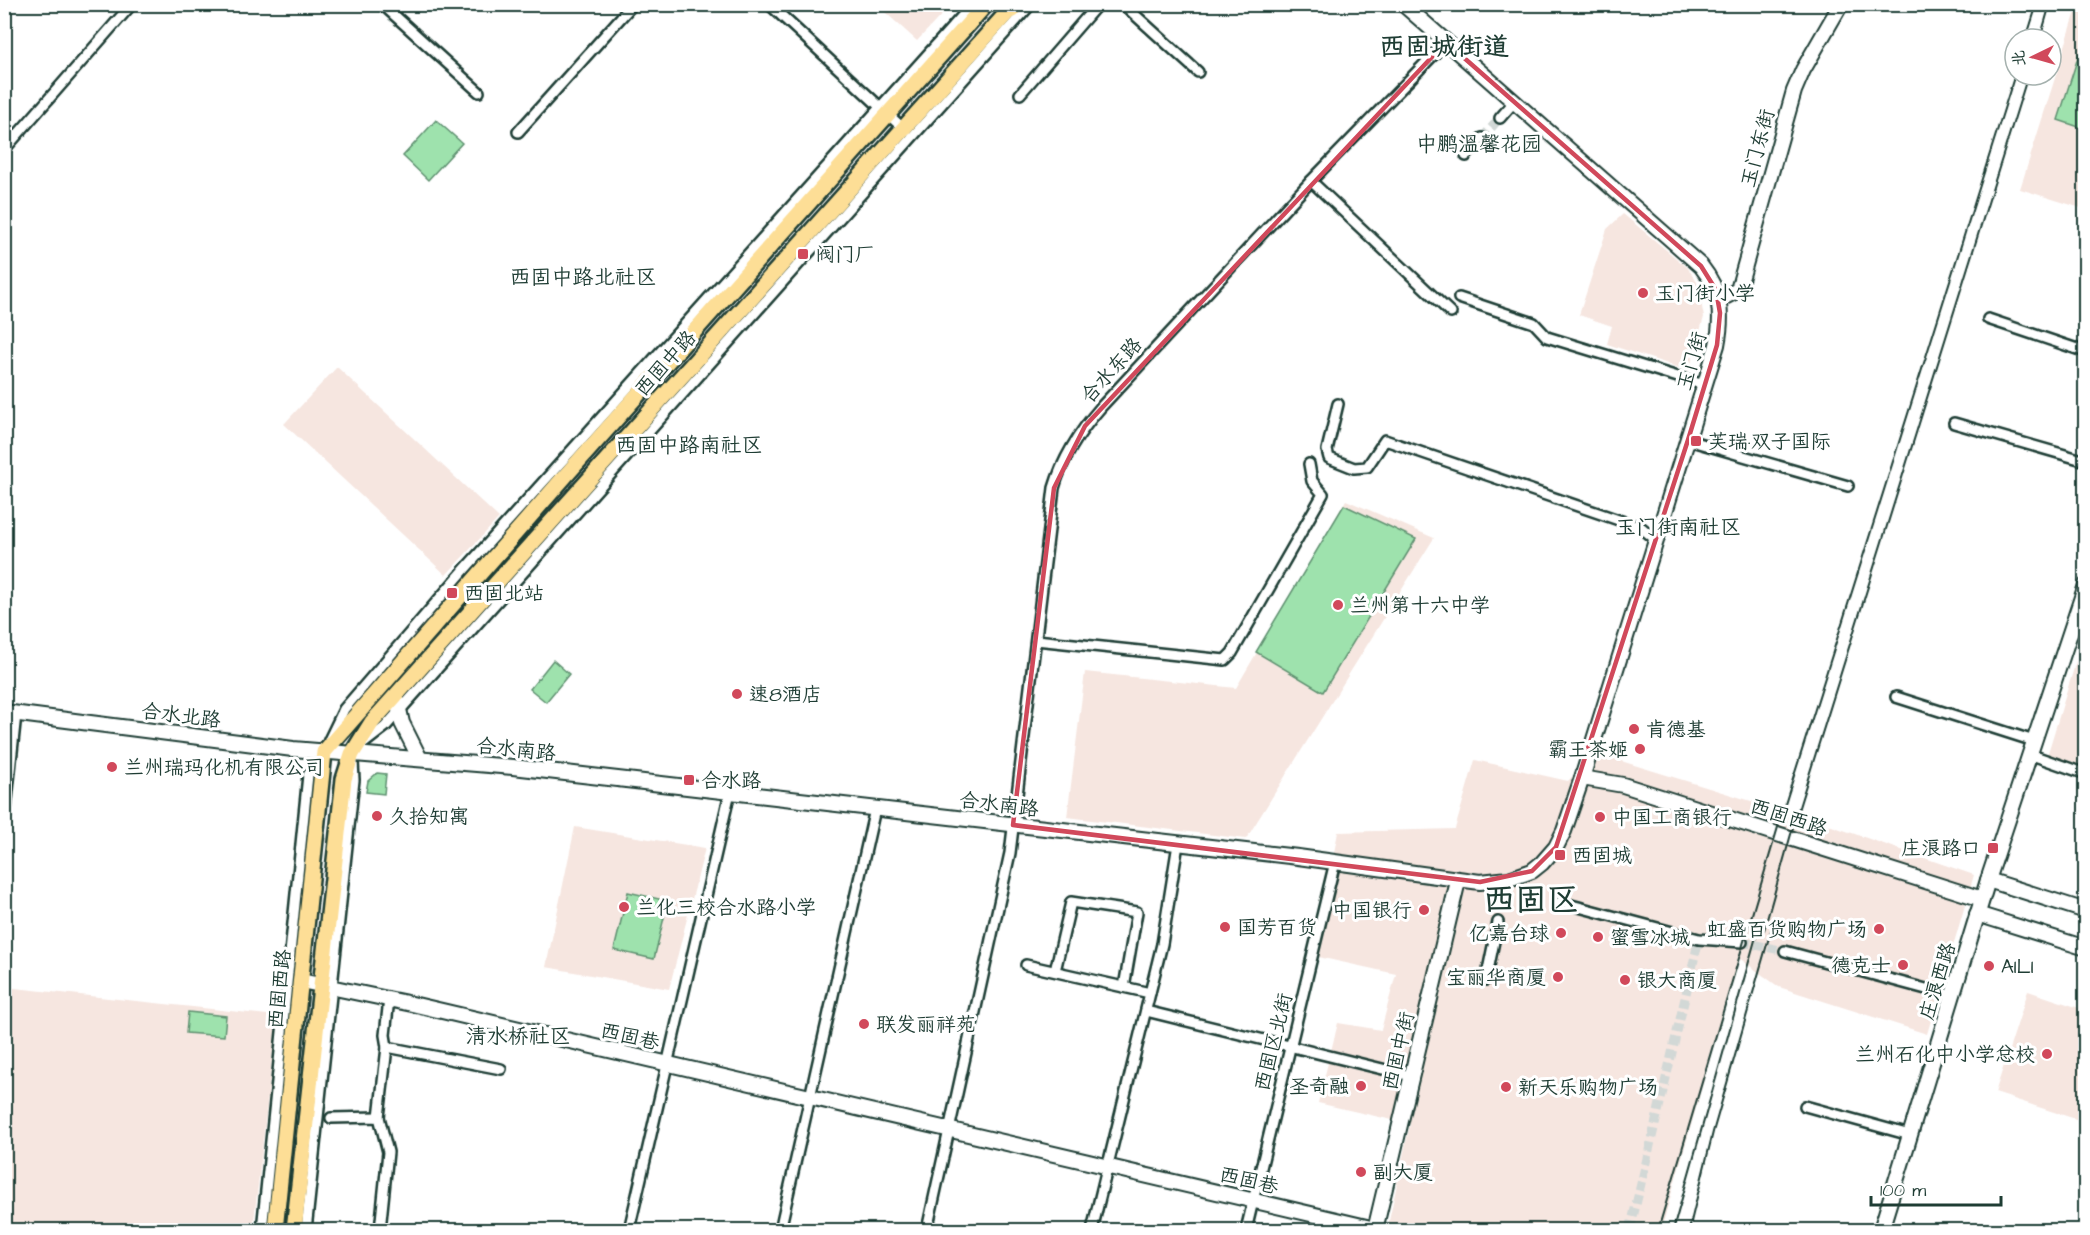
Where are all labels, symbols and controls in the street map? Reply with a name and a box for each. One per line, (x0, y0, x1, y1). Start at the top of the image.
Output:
north arrow (2003, 27, 2063, 87)
district label: 西固城街道 (1379, 29, 1509, 65)
text: 北 (2007, 49, 2031, 67)
street label: 玉门东街 (1734, 106, 1782, 191)
district label: 中鹏温馨花园 (1416, 130, 1542, 159)
place label: 阀门厂 (815, 241, 875, 269)
marker: 阀门厂 (796, 247, 810, 261)
district label: 西固中路北社区 (510, 263, 657, 292)
place label: 玉门街小学 (1655, 280, 1755, 308)
marker: 玉门街小学 (1636, 286, 1650, 300)
street label: 西固中路 (629, 324, 704, 403)
street label: 玉门街 (1670, 329, 1714, 394)
street label: 合水东路 (1075, 331, 1150, 410)
place label: 芙瑞·双子国际 (1708, 428, 1831, 456)
district label: 西固中路南社区 (616, 431, 763, 460)
marker: 芙瑞·双子国际 (1689, 434, 1703, 448)
district label: 玉门街南社区 (1615, 513, 1741, 542)
place label: 西固北站 (464, 580, 544, 608)
marker: 西固北站 (445, 586, 459, 600)
place label: 兰州第十六中学 (1350, 592, 1490, 620)
marker: 兰州第十六中学 (1331, 598, 1345, 612)
place label: 速8酒店 (749, 681, 822, 709)
marker: 速8酒店 (730, 687, 744, 701)
street label: 合水北路 (139, 697, 223, 735)
place label: 肯德基 (1646, 716, 1706, 744)
marker: 肯德基 (1627, 722, 1641, 736)
street label: 合水南路 (475, 732, 558, 768)
place label: 霸王茶姬 (1548, 736, 1628, 764)
marker: 霸王茶姬 (1633, 742, 1647, 756)
place label: 兰州瑞玛化机有限公司 (124, 754, 324, 782)
marker: 兰州瑞玛化机有限公司 (105, 760, 119, 774)
place label: 合水路 (701, 767, 762, 795)
marker: 合水路 (682, 773, 696, 787)
street label: 合水南路 (957, 786, 1041, 824)
street label: 西固西路 (1746, 792, 1832, 844)
place label: 久拾知寓 (389, 803, 469, 831)
place label: 中国工商银行 (1612, 804, 1732, 832)
marker: 久拾知寓 (370, 809, 384, 823)
marker: 中国工商银行 (1593, 810, 1607, 824)
place label: 庄浪路口 (1901, 835, 1981, 863)
marker: 庄浪路口 (1986, 841, 2000, 855)
place label: 西固城 (1572, 842, 1632, 870)
marker: 西固城 (1553, 848, 1567, 862)
district label: 西固区 (1483, 878, 1579, 923)
place label: 兰化三校合水路小学 (636, 894, 816, 922)
place label: 中国银行 (1332, 897, 1412, 925)
marker: 兰化三校合水路小学 (617, 900, 631, 914)
marker: 中国银行 (1417, 903, 1431, 917)
place label: 国芳百货 (1237, 914, 1317, 942)
place label: 虹盛百货购物广场 (1707, 916, 1867, 944)
marker: 国芳百货 (1218, 920, 1232, 934)
place label: 亿嘉台球 (1469, 920, 1549, 948)
marker: 虹盛百货购物广场 (1872, 922, 1886, 936)
place label: 蜜雪冰城 (1610, 924, 1690, 952)
marker: 亿嘉台球 (1554, 926, 1568, 940)
marker: 蜜雪冰城 (1591, 930, 1605, 944)
street label: 庄浪西路 (1913, 938, 1963, 1024)
street label: 西固西路 (262, 947, 298, 1030)
place label: 德克士 (1831, 952, 1891, 980)
place label: AILI (2001, 953, 2034, 981)
marker: 德克士 (1896, 958, 1910, 972)
marker: AILI (1982, 959, 1996, 973)
place label: 宝丽华商厦 (1446, 964, 1546, 992)
place label: 银大商厦 (1637, 967, 1717, 995)
marker: 宝丽华商厦 (1551, 970, 1565, 984)
marker: 银大商厦 (1618, 973, 1632, 987)
street label: 西固区北街 (1248, 990, 1300, 1094)
street label: 西固中街 (1376, 1009, 1422, 1093)
place label: 联发丽祥苑 (876, 1011, 976, 1039)
street label: 西固巷 (597, 1017, 663, 1058)
marker: 联发丽祥苑 (857, 1017, 871, 1031)
district label: 清水桥社区 (466, 1022, 571, 1051)
place label: 兰州石化中小学总校 (1855, 1041, 2035, 1069)
marker: 兰州石化中小学总校 (2040, 1047, 2054, 1061)
place label: 圣奇融 (1289, 1073, 1349, 1101)
place label: 新天乐购物广场 (1518, 1074, 1658, 1102)
marker: 圣奇融 (1354, 1079, 1368, 1093)
marker: 新天乐购物广场 (1499, 1080, 1513, 1094)
place label: 副大厦 (1373, 1159, 1433, 1187)
street label: 西固巷 (1216, 1161, 1282, 1202)
marker: 副大厦 (1354, 1165, 1368, 1179)
scale bar (1871, 1169, 2002, 1207)
text: 100 m (1880, 1178, 1926, 1203)

